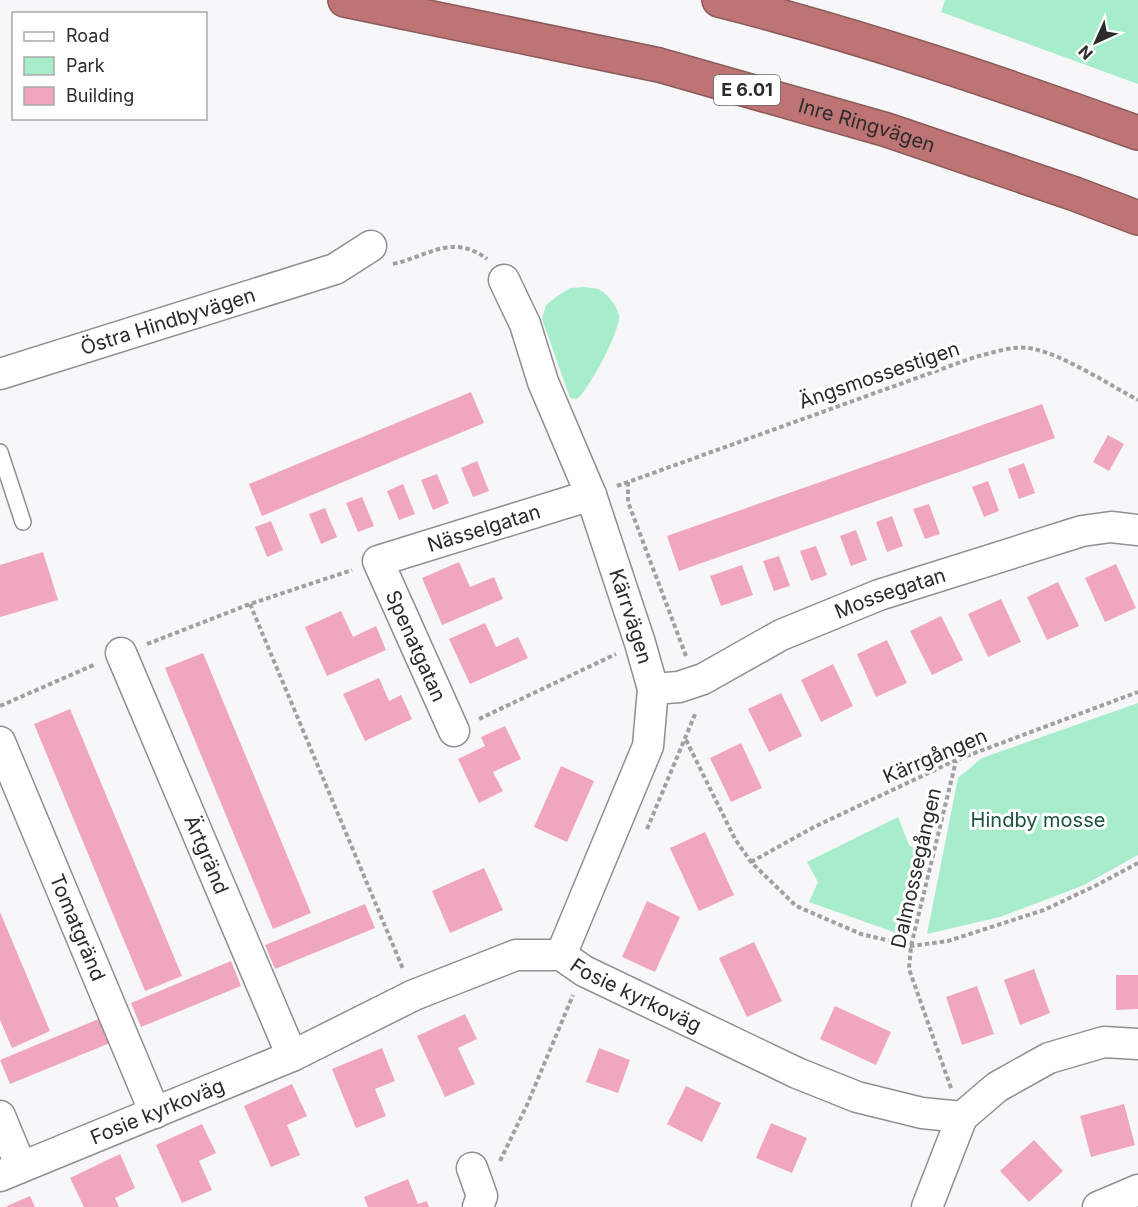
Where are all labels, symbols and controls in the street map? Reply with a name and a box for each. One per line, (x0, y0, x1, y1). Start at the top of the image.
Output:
legend (12, 12, 207, 120)
north arrow (1066, 12, 1126, 72)
text: Road (66, 25, 109, 46)
text: N (1074, 41, 1097, 64)
text: Park (66, 55, 105, 76)
road number: E 6.01 (714, 75, 780, 105)
text: Building (66, 85, 134, 106)
street label: Inre Ringvägen (796, 93, 938, 158)
street label: Östra Hindbyvägen (78, 283, 258, 360)
street label: Ängsmossestigen (795, 336, 963, 414)
street label: Nässelgatan (424, 499, 543, 557)
street label: Mossegatan (831, 563, 949, 624)
street label: Kärrvägen (604, 566, 657, 667)
street label: Spenatgatan (381, 587, 451, 705)
street label: Kärrgången (879, 723, 991, 789)
street label: Dalmossegången (886, 785, 946, 951)
park label: Hindby mosse (971, 808, 1105, 832)
street label: Ärtgränd (179, 812, 234, 898)
street label: Tomatgränd (45, 870, 110, 984)
street label: Fosie kyrkoväg (566, 953, 705, 1037)
street label: Fosie kyrkoväg (87, 1073, 228, 1150)

